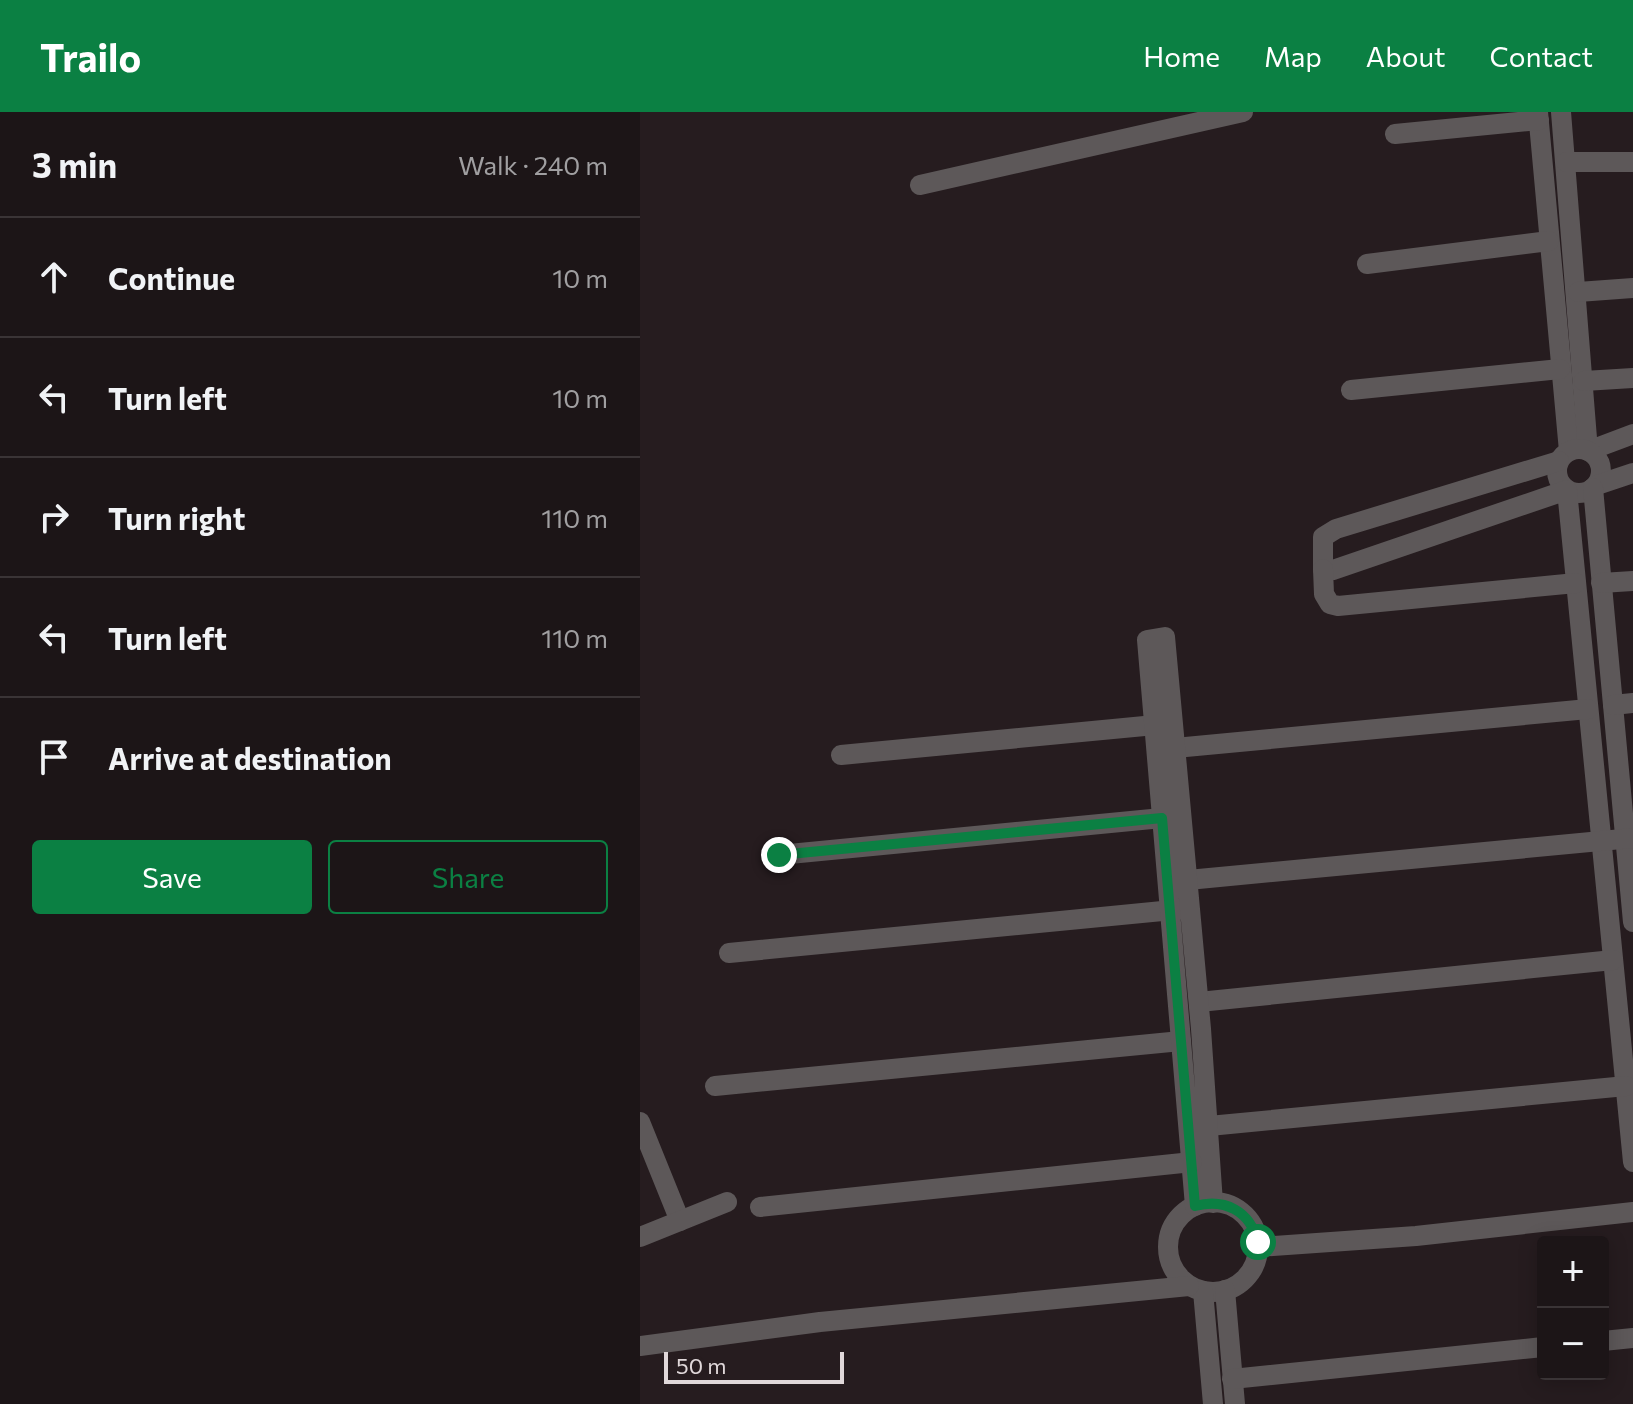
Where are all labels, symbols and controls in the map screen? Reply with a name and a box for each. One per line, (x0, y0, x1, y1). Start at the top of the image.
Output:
text: Trailo (40, 33, 141, 80)
text: Home (1143, 39, 1220, 73)
text: Map (1264, 39, 1322, 73)
text: About (1366, 39, 1446, 73)
text: Contact (1490, 39, 1593, 73)
text: 3 min (32, 143, 117, 185)
text: Walk · 240 m (458, 149, 608, 180)
icon: ahead (32, 255, 76, 299)
text: Continue (108, 259, 235, 296)
text: 10 m (552, 262, 608, 293)
icon: left (32, 375, 76, 419)
text: Turn left (108, 379, 227, 416)
text: 10 m (552, 382, 608, 413)
icon: right (32, 495, 76, 539)
text: Turn right (108, 499, 245, 536)
text: 110 m (541, 502, 608, 533)
icon: left (32, 615, 76, 659)
text: Turn left (108, 619, 227, 656)
text: 110 m (541, 622, 608, 653)
icon: arrive (32, 735, 76, 779)
text: Arrive at destination (108, 739, 392, 776)
route end (761, 837, 797, 873)
button: Save (32, 840, 312, 914)
button: Share (328, 840, 608, 914)
route start (1240, 1224, 1276, 1260)
map controls (1537, 1236, 1609, 1380)
button: + (1537, 1236, 1609, 1308)
button: − (1537, 1308, 1609, 1380)
scale bar (664, 1348, 844, 1384)
text: 50 m (676, 1352, 726, 1379)

